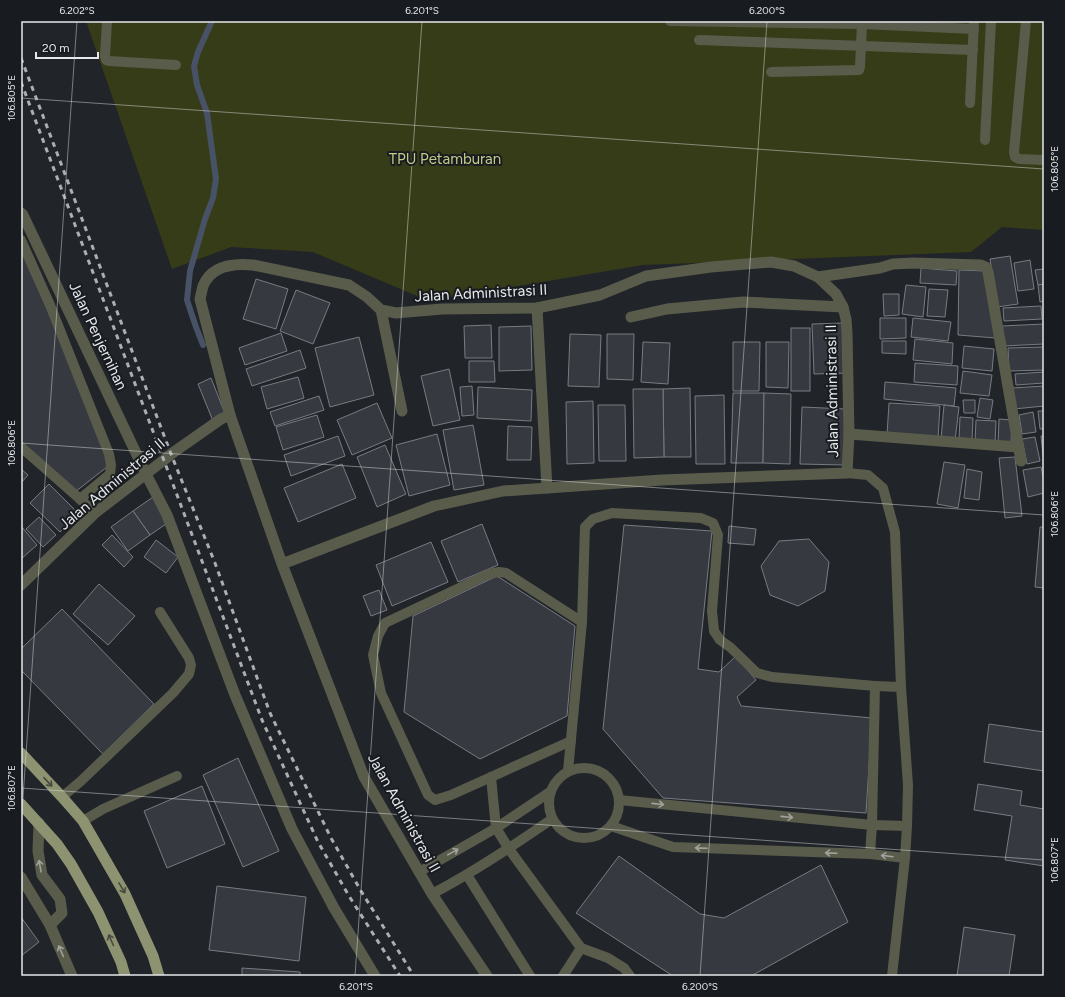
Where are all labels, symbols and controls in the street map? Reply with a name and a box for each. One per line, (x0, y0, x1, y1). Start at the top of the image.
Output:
text: 6.202°S (59, 4, 95, 17)
text: 6.201°S (405, 4, 439, 17)
text: 6.200°S (749, 4, 785, 17)
scale bar (36, 34, 98, 60)
text: 20 m (42, 41, 70, 55)
text: 106.805°E (5, 75, 18, 121)
text: 106.805°E (1048, 146, 1061, 192)
park label: TPU Petamburan (389, 150, 501, 168)
street label: Jalan Penjernihan (65, 279, 131, 393)
street label: Jalan Administrasi II (414, 281, 548, 305)
street label: Jalan Administrasi II (822, 324, 842, 458)
text: 106.806°E (5, 420, 18, 466)
street label: Jalan Administrasi II (55, 434, 169, 534)
text: 106.806°E (1048, 491, 1061, 537)
street label: Jalan Administrasi II (364, 750, 444, 876)
text: 106.807°E (5, 765, 18, 811)
one-way arrow (43, 776, 52, 787)
one-way arrow (651, 800, 664, 808)
one-way arrow (780, 813, 793, 820)
text: 106.807°E (1048, 837, 1061, 883)
one-way arrow (695, 844, 708, 852)
one-way arrow (447, 847, 459, 855)
one-way arrow (825, 849, 838, 856)
one-way arrow (881, 852, 894, 860)
one-way arrow (36, 860, 44, 873)
one-way arrow (118, 882, 126, 894)
one-way arrow (106, 934, 114, 946)
one-way arrow (57, 945, 64, 957)
text: 6.201°S (339, 980, 373, 993)
text: 6.200°S (682, 980, 718, 993)

